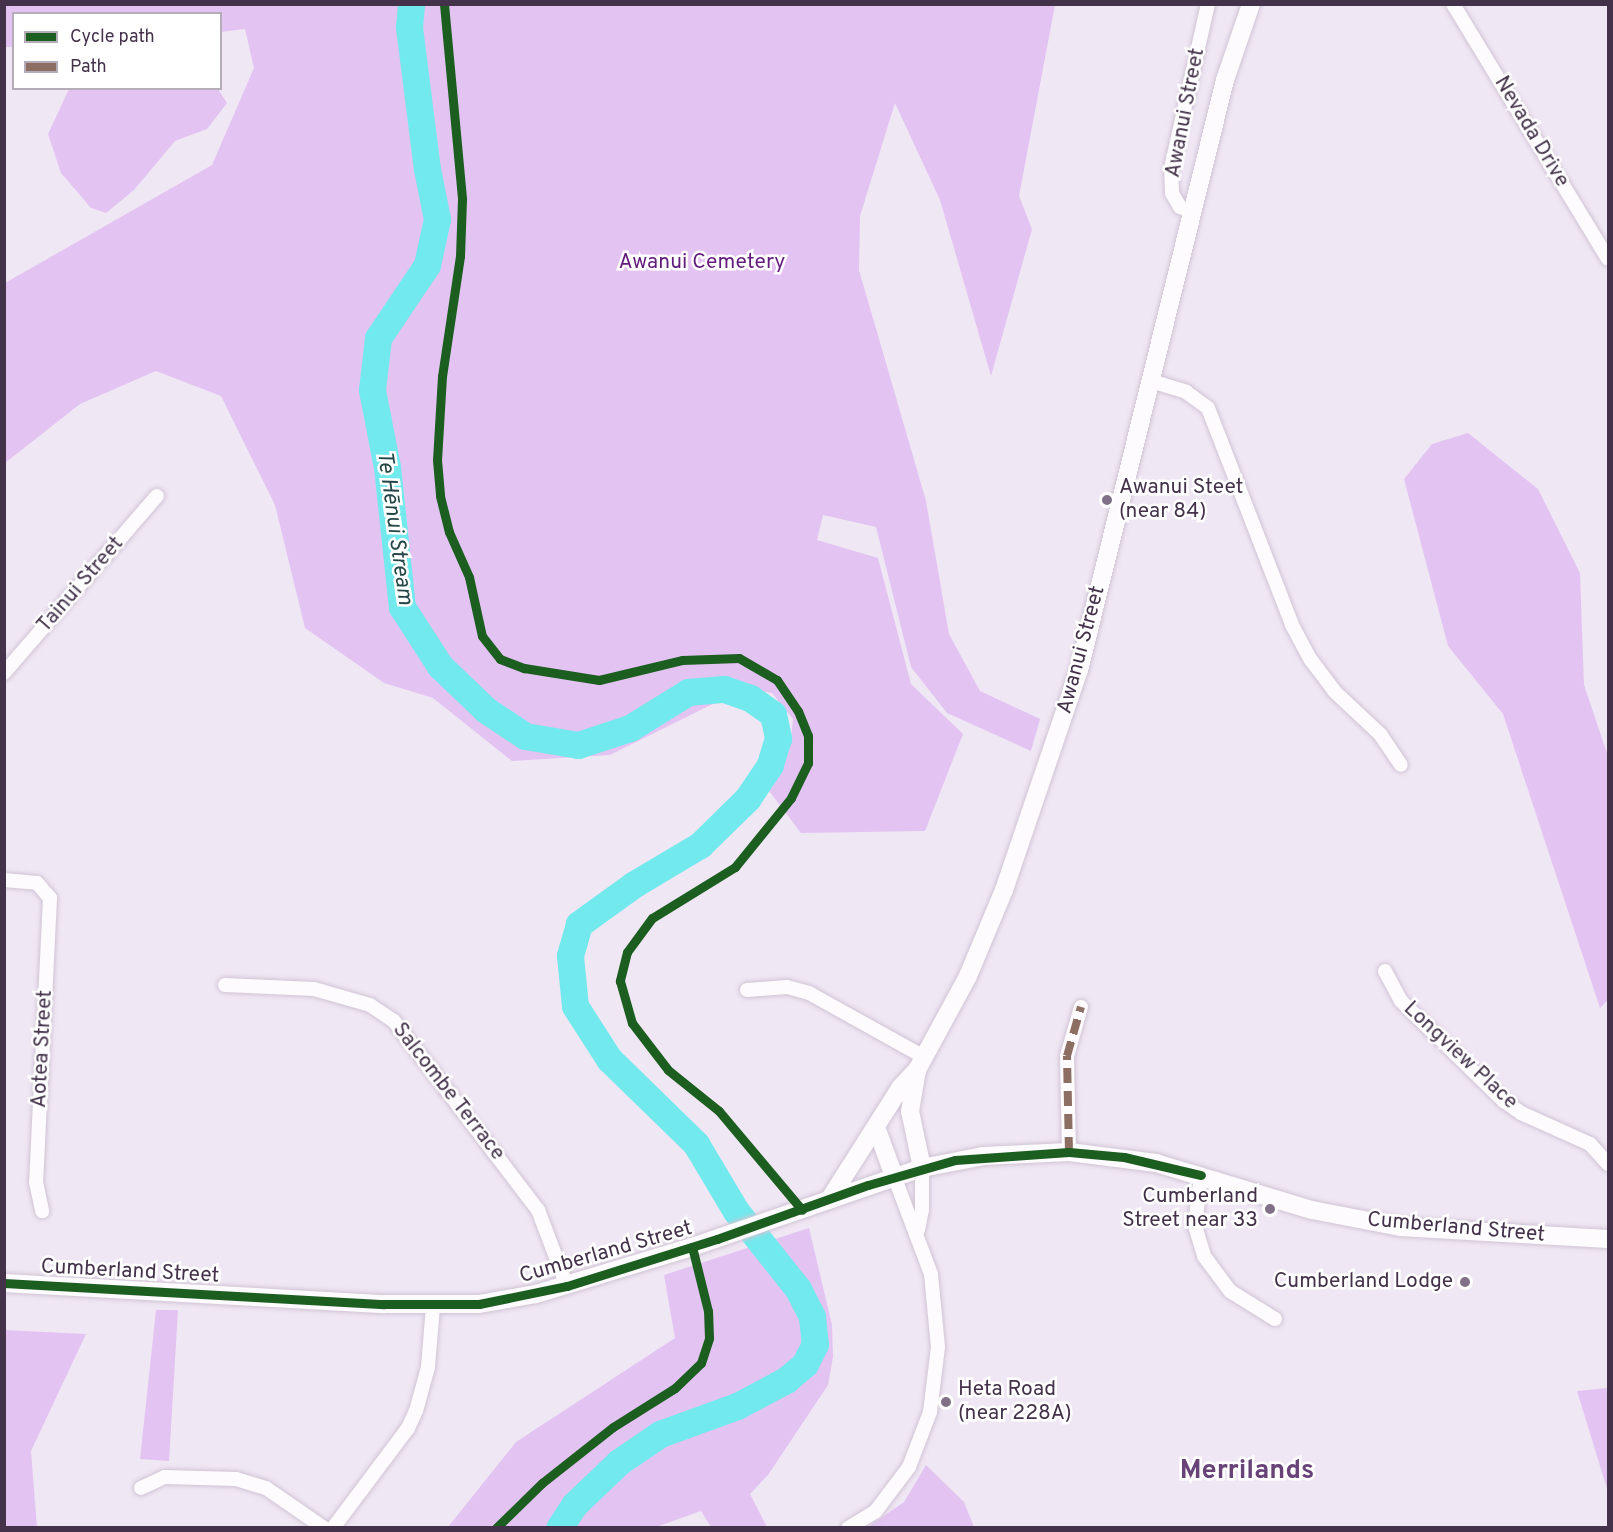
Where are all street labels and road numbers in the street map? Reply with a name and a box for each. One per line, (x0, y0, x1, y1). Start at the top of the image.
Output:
street label: Awanui Street (1161, 46, 1211, 180)
street label: Nevada Drive (1488, 72, 1574, 192)
street label: Tainui Street (32, 532, 130, 638)
street label: Awanui Street (1053, 583, 1111, 717)
street label: Aotea Street (27, 989, 59, 1109)
street label: Longview Place (1398, 997, 1522, 1115)
street label: Salcombe Terrace (386, 1018, 510, 1166)
street label: Cumberland Street (1366, 1208, 1546, 1248)
street label: Cumberland Street (517, 1216, 695, 1290)
street label: Cumberland Street (40, 1255, 220, 1289)

